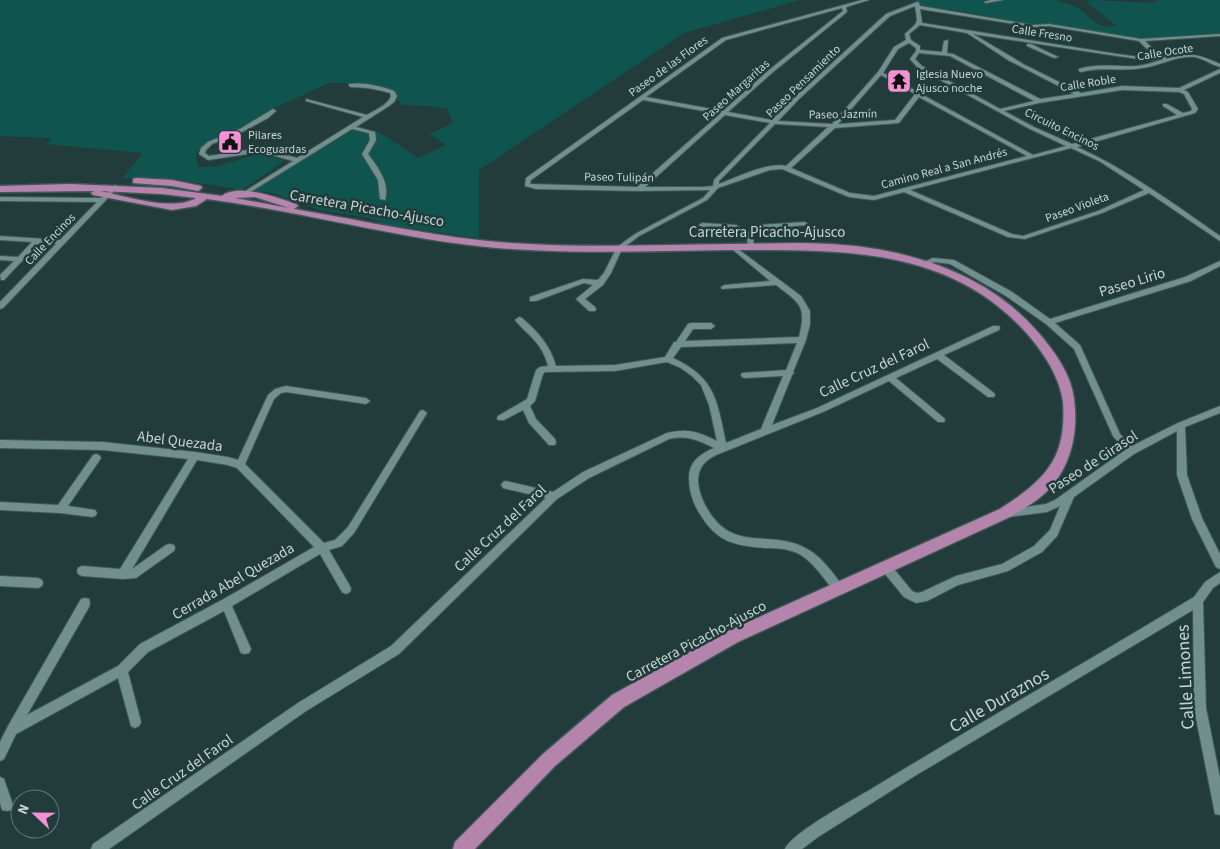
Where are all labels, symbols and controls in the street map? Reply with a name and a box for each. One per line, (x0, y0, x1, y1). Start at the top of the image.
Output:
street label: Calle Fresno (1010, 20, 1073, 47)
street label: Paseo de las Flores (625, 32, 711, 101)
street label: Calle Ocote (1136, 40, 1194, 65)
street label: Paseo Pensamiento (762, 41, 845, 122)
street label: Paseo Margaritas (699, 56, 774, 125)
place label: Iglesia Nuevo Ajusco noche (916, 66, 983, 97)
temple icon: Iglesia Nuevo Ajusco noche (886, 68, 912, 94)
street label: Calle Roble (1059, 71, 1117, 96)
street label: Circuito Encinos (1022, 104, 1102, 155)
street label: Paseo Jazmín (809, 105, 877, 124)
place label: Pilares Ecoguardas (248, 127, 306, 158)
public building icon: Pilares Ecoguardas (217, 129, 243, 155)
street label: Camino Real a San Andrés (879, 143, 1009, 194)
street label: Paseo Tulipán (584, 168, 654, 187)
street label: Carretera Picacho-Ajusco (288, 185, 446, 232)
street label: Paseo Violeta (1043, 188, 1111, 227)
street label: Calle Encinos (21, 209, 80, 269)
street label: Carretera Picacho-Ajusco (689, 222, 845, 243)
street label: Paseo Lirio (1096, 262, 1168, 303)
street label: Calle Cruz del Farol (816, 334, 933, 403)
street label: Abel Quezada (136, 426, 224, 457)
street label: Paseo de Girasol (1045, 426, 1142, 499)
street label: Calle Cruz del Farol (449, 480, 551, 577)
street label: Cerrada Abel Quezada (168, 538, 298, 625)
street label: Carretera Picacho-Ajusco (622, 595, 770, 687)
street label: Calle Limones (1170, 624, 1201, 730)
street label: Calle Duraznos (945, 662, 1054, 739)
street label: Calle Cruz del Farol (127, 729, 237, 815)
north arrow (10, 789, 60, 839)
text: N (13, 801, 35, 818)

